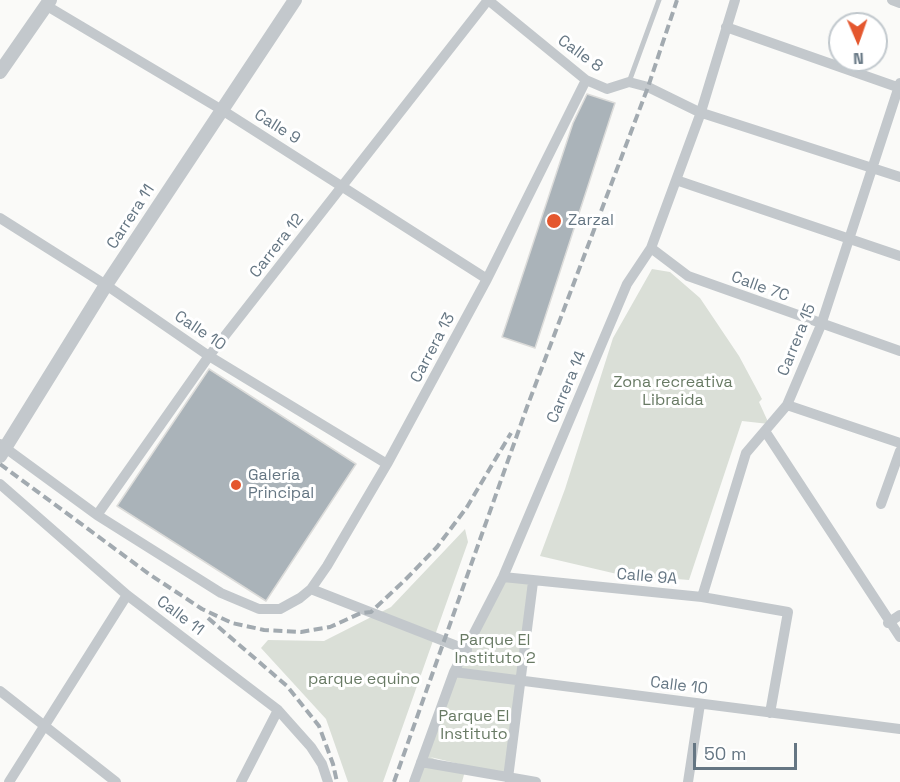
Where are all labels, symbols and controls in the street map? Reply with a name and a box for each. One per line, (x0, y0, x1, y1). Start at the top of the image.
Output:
north arrow (828, 12, 888, 72)
street label: Calle 8 (554, 31, 606, 77)
text: N (853, 48, 864, 69)
street label: Calle 9 (250, 105, 304, 149)
street label: Carrera 11 (103, 181, 159, 253)
street label: Carrera 12 (246, 210, 308, 282)
place label: Zarzal (568, 211, 614, 231)
marker: Zarzal (545, 212, 563, 230)
street label: Calle 7C (728, 268, 792, 306)
street label: Carrera 15 (774, 301, 820, 379)
street label: Calle 10 (171, 307, 229, 355)
street label: Carrera 13 (407, 310, 459, 386)
street label: Carrera 14 (543, 348, 591, 426)
park label: Zona recreativa Libraida (613, 373, 733, 411)
place label: Galería Principal (248, 466, 314, 504)
marker: Galería Principal (229, 478, 243, 492)
street label: Calle 9A (616, 565, 678, 589)
street label: Calle 11 (153, 592, 207, 640)
park label: Parque El Instituto 2 (454, 631, 536, 669)
park label: parque equino (308, 670, 420, 690)
street label: Calle 10 (649, 673, 709, 699)
park label: Parque El Instituto (439, 707, 509, 745)
scale bar (696, 731, 800, 769)
text: 50 m (704, 742, 746, 765)

